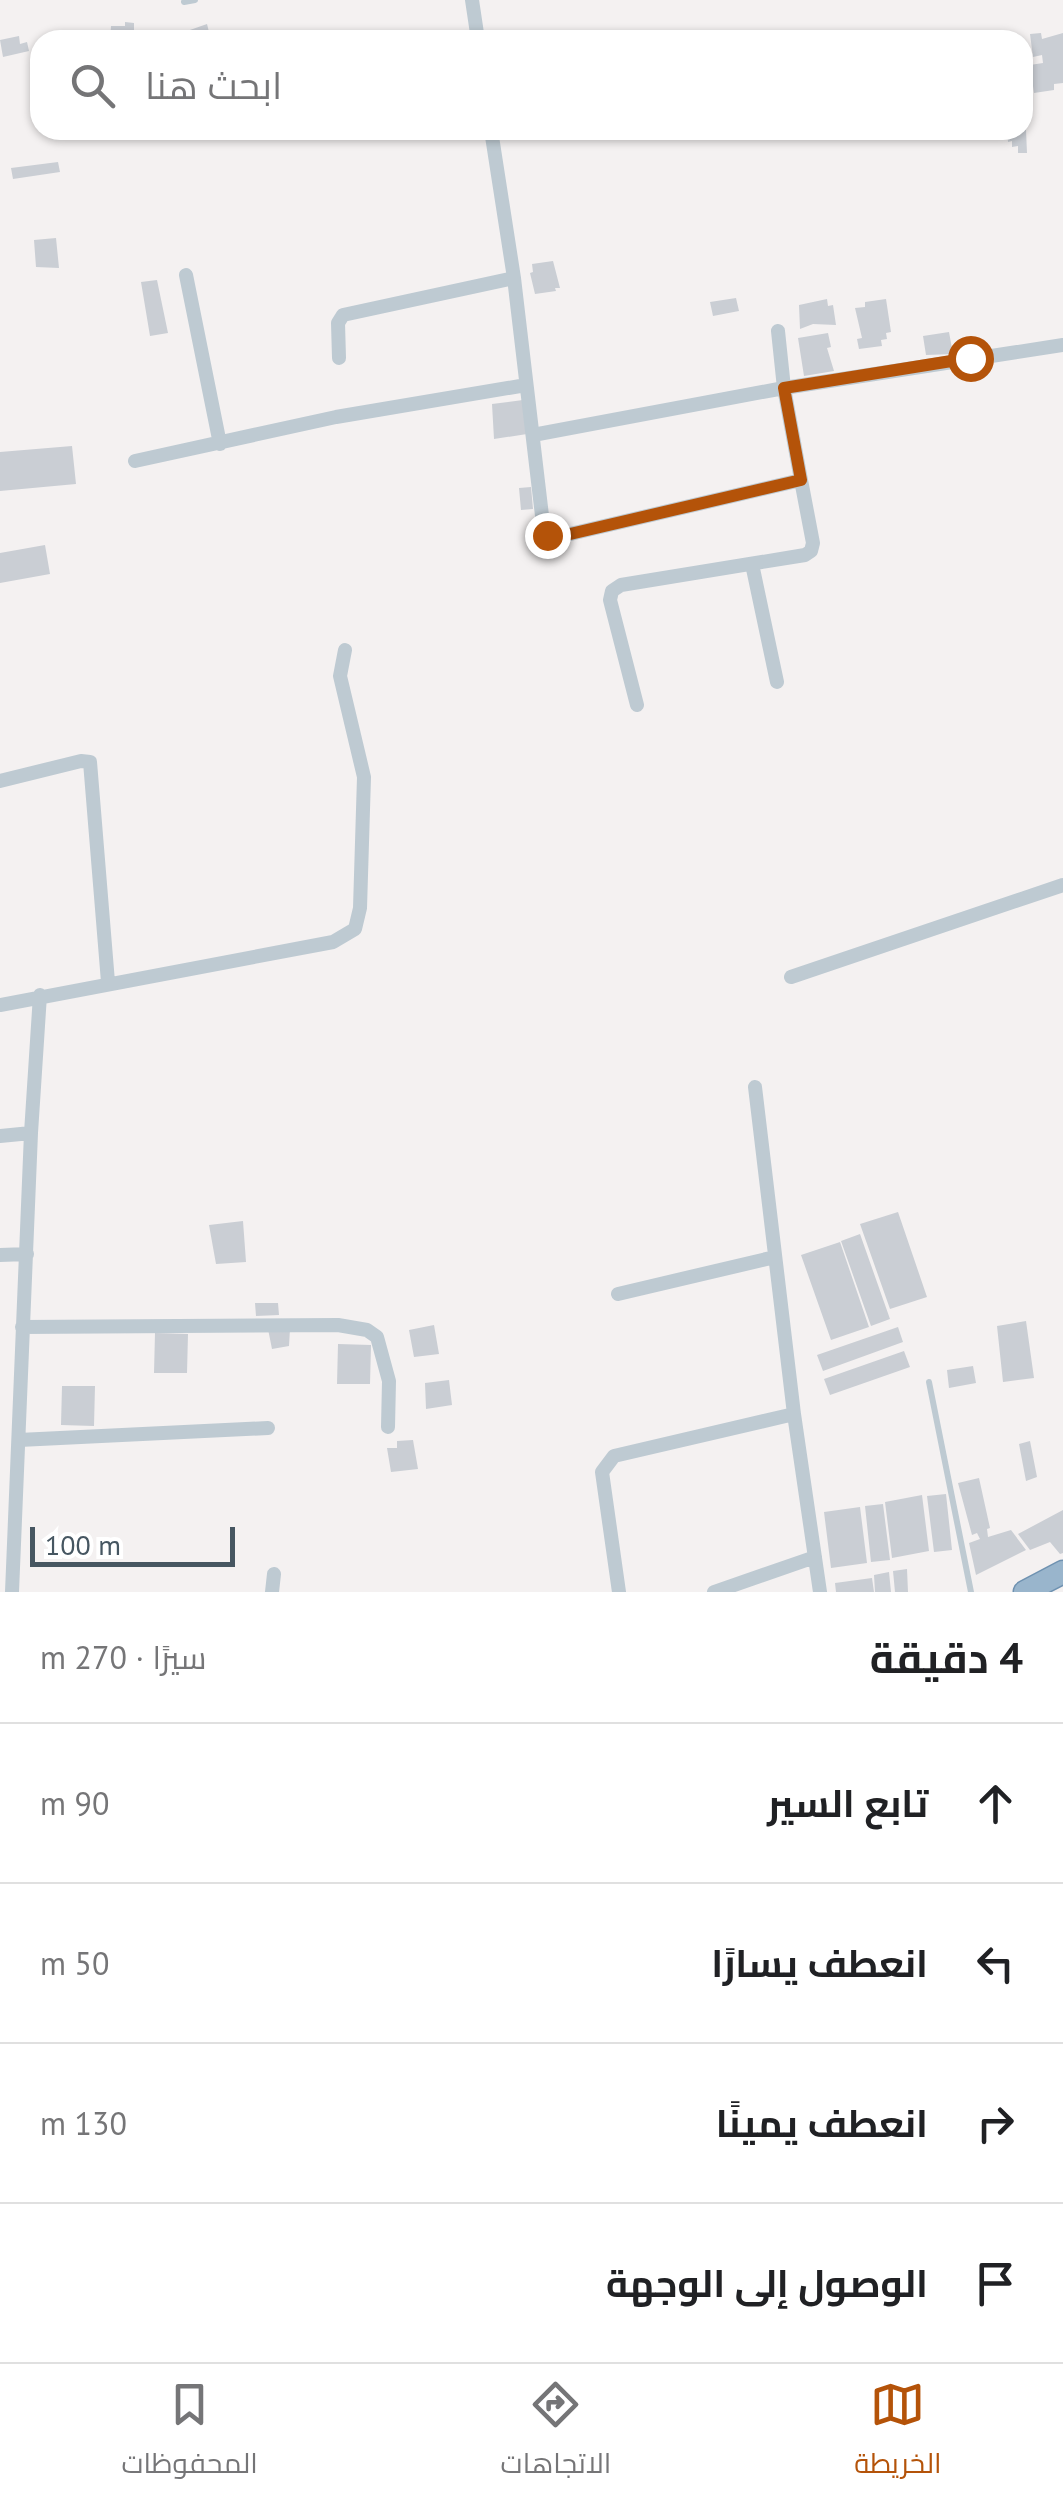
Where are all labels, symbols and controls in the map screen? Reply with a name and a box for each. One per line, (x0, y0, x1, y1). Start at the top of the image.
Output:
search box (30, 30, 1033, 140)
icon: search (65, 58, 120, 113)
text: ابحث هنا (145, 60, 282, 109)
route start (948, 336, 994, 382)
route end (525, 513, 571, 559)
scale bar (30, 1522, 235, 1566)
text: 100 m (45, 1526, 121, 1563)
text: 4 دقيقة (870, 1630, 1023, 1685)
text: سيرًا · 270 m (40, 1636, 207, 1678)
icon: ahead (968, 1776, 1023, 1831)
text: تابع السير (767, 1778, 928, 1827)
text: 90 m (40, 1782, 109, 1824)
icon: left (968, 1936, 1023, 1991)
text: انعطف يسارًا (711, 1938, 928, 1987)
text: 50 m (40, 1942, 109, 1984)
icon: right (968, 2096, 1023, 2151)
text: انعطف يمينًا (716, 2098, 928, 2147)
text: 130 m (40, 2102, 127, 2144)
icon: arrive (968, 2256, 1023, 2311)
text: الوصول إلى الوجهة (606, 2258, 928, 2307)
tab: المحفوظات (121, 2377, 258, 2489)
tab: الاتجاهات (501, 2377, 611, 2489)
tab: الخريطة (854, 2377, 942, 2489)

